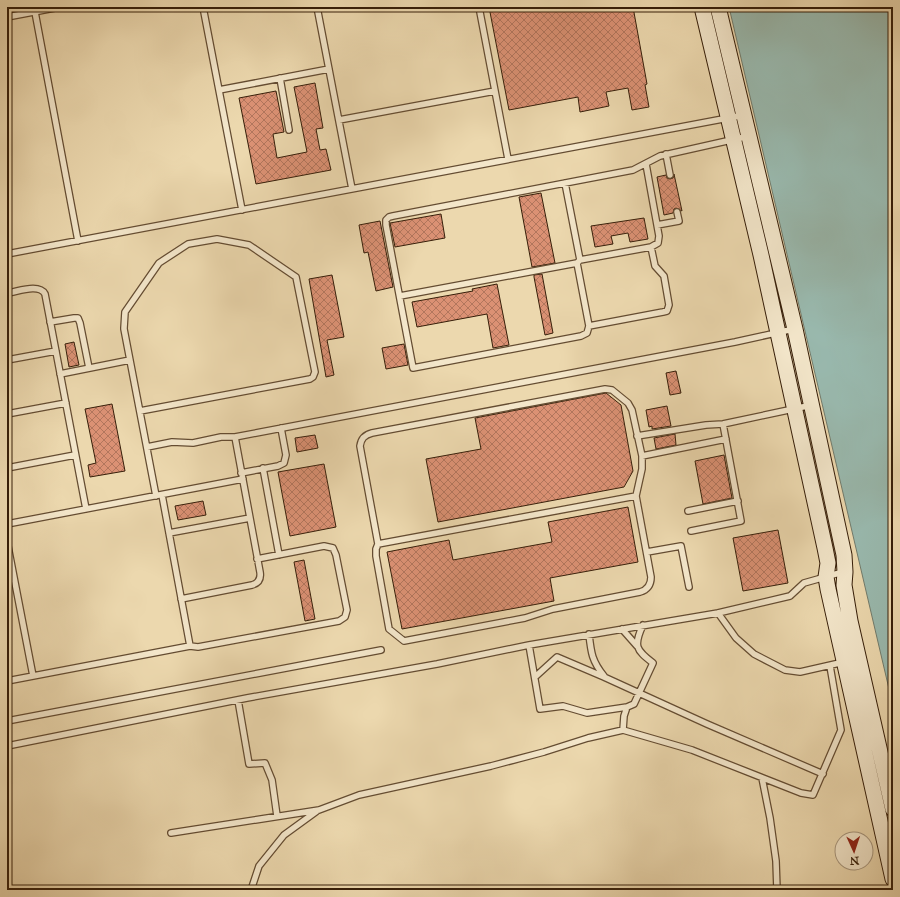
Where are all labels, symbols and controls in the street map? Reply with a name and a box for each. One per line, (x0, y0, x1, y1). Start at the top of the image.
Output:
north arrow (834, 831, 874, 871)
text: N (849, 854, 860, 867)

